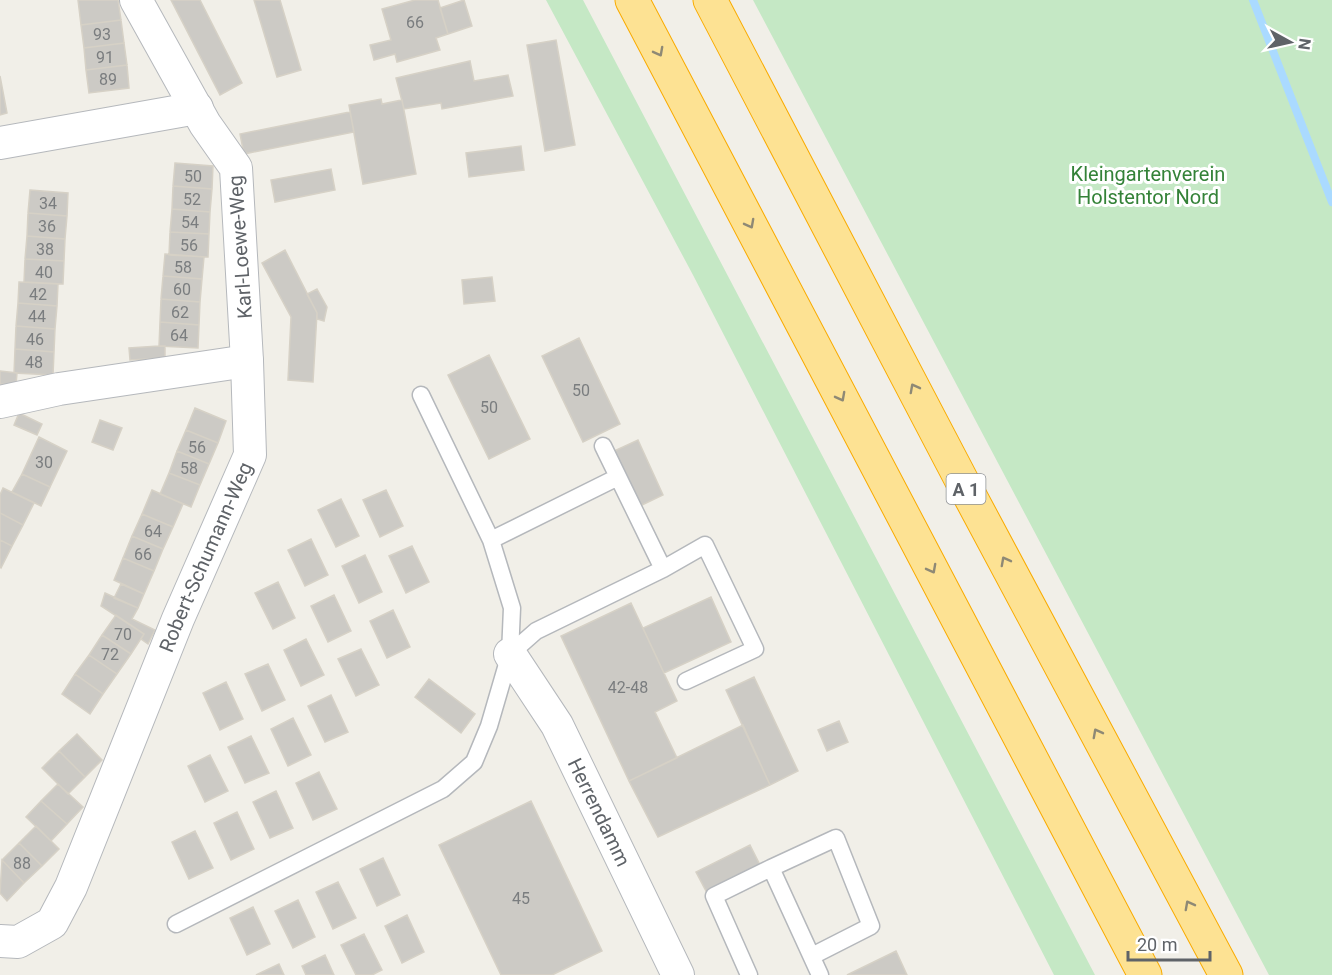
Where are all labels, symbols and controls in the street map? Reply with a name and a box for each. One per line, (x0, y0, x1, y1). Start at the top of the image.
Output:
north arrow (1260, 12, 1320, 72)
house number: 66 (406, 13, 424, 32)
house number: 93 (93, 25, 111, 44)
text: N (1294, 37, 1315, 51)
one-way arrow (652, 45, 663, 56)
house number: 91 (96, 48, 114, 67)
house number: 89 (99, 70, 117, 89)
park label: Kleingartenverein Holstentor Nord (1071, 162, 1225, 209)
house number: 50 (184, 167, 202, 186)
street label: Karl-Loewe-Weg (223, 174, 257, 320)
house number: 52 (183, 190, 201, 209)
house number: 34 (39, 194, 57, 213)
house number: 54 (181, 213, 199, 232)
house number: 36 (38, 217, 56, 236)
one-way arrow (743, 218, 754, 229)
house number: 56 (180, 236, 198, 255)
house number: 38 (36, 240, 54, 259)
house number: 58 (174, 258, 192, 277)
house number: 40 (35, 263, 53, 282)
house number: 60 (173, 280, 191, 299)
house number: 42 (29, 285, 47, 304)
house number: 62 (171, 303, 189, 322)
house number: 44 (28, 307, 46, 326)
house number: 64 (170, 326, 188, 345)
house number: 46 (26, 330, 44, 349)
house number: 48 (25, 353, 43, 372)
house number: 50 (572, 381, 590, 400)
one-way arrow (910, 384, 921, 395)
one-way arrow (834, 391, 845, 401)
house number: 50 (480, 398, 498, 417)
house number: 56 (188, 438, 206, 457)
house number: 30 (35, 453, 53, 472)
street label: Robert-Schumann-Weg (154, 458, 257, 656)
house number: 58 (180, 459, 198, 478)
road number: A 1 (946, 474, 986, 504)
house number: 64 (144, 522, 162, 541)
house number: 66 (134, 545, 152, 564)
one-way arrow (1001, 557, 1012, 567)
one-way arrow (925, 563, 936, 574)
house number: 70 (114, 625, 132, 644)
house number: 72 (101, 645, 119, 664)
house number: 42-48 (608, 678, 648, 697)
one-way arrow (1093, 729, 1104, 739)
street label: Herrendamm (563, 754, 636, 870)
house number: 88 (13, 854, 31, 873)
house number: 45 (512, 889, 530, 908)
one-way arrow (1185, 901, 1196, 911)
scale bar (1128, 924, 1210, 962)
text: 20 m (1137, 934, 1177, 955)

